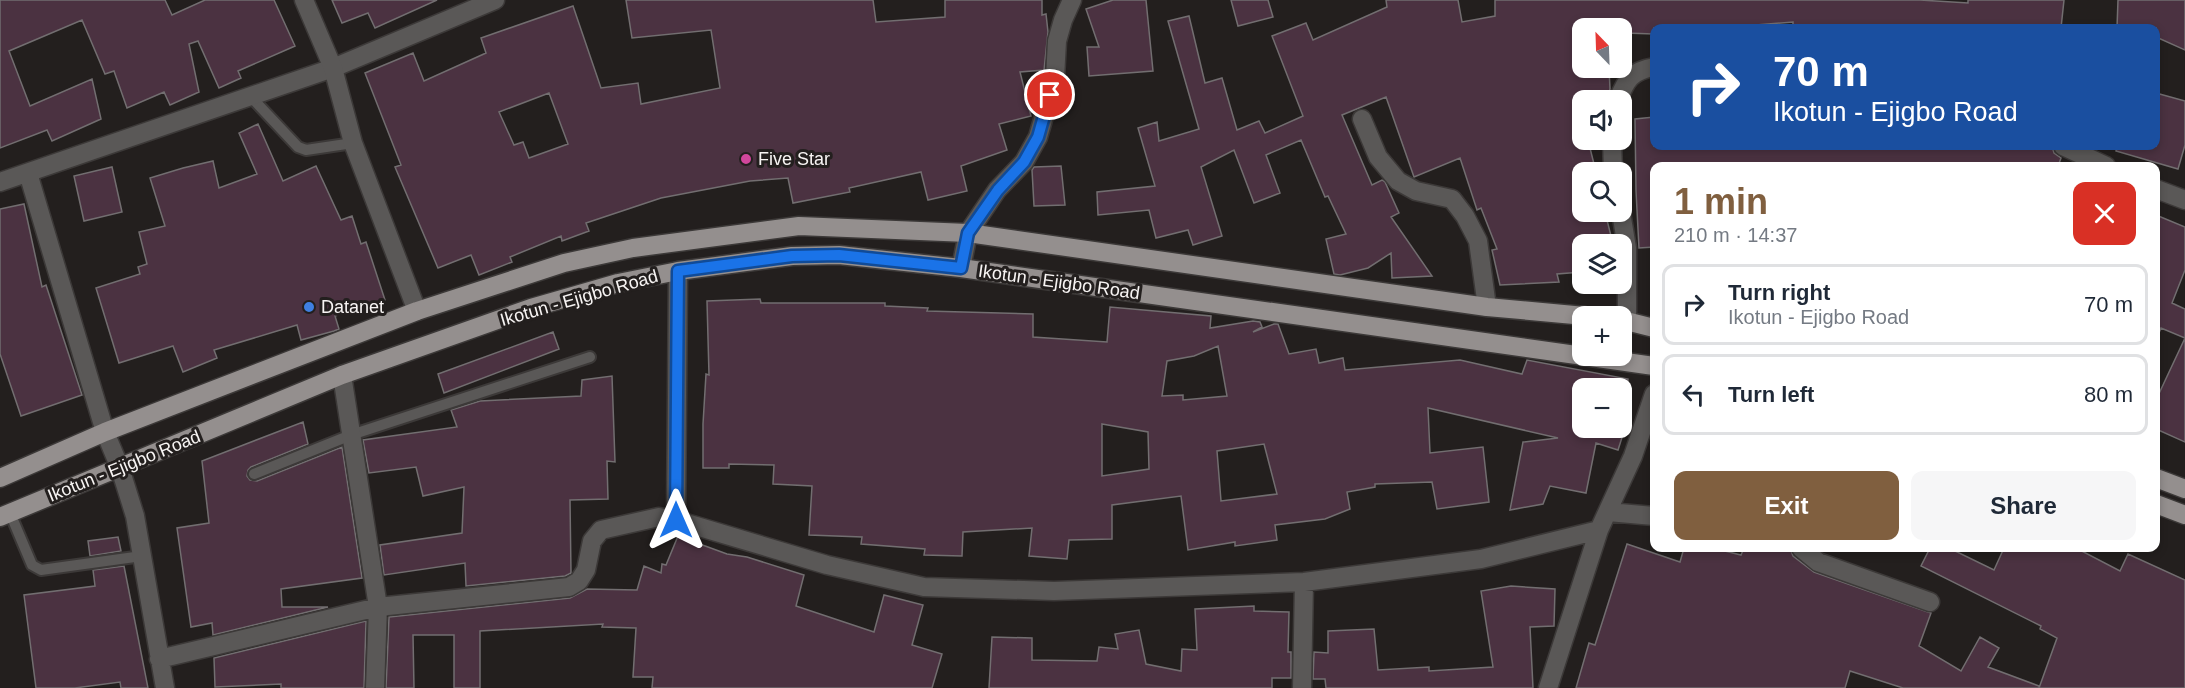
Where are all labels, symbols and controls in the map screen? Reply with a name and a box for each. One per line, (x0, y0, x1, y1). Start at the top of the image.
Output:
north arrow (1572, 18, 1632, 78)
map controls (1572, 18, 1632, 438)
icon: right (1674, 48, 1752, 126)
text: 70 m (1773, 48, 1869, 95)
pin (1024, 69, 1075, 120)
icon: arrive (1033, 78, 1066, 111)
button: sound (1572, 90, 1632, 150)
text: Ikotun - Ejigbo Road (1773, 97, 2018, 127)
place label: Five Star (758, 149, 830, 169)
marker: Five Star (739, 152, 753, 166)
button: search (1572, 162, 1632, 222)
text: 1 min (1674, 181, 1768, 222)
button: close (2073, 182, 2136, 245)
text: 210 m · 14:37 (1674, 224, 1797, 246)
button: layers (1572, 234, 1632, 294)
street label: Ikotun - Ejigbo Road (977, 261, 1141, 303)
street label: Ikotun - Ejigbo Road (498, 266, 660, 330)
text: Turn right (1728, 280, 1830, 305)
icon: right (1677, 288, 1710, 321)
text: 70 m (2084, 292, 2133, 317)
place label: Datanet (321, 297, 384, 317)
marker: Datanet (302, 300, 316, 314)
button: + (1572, 306, 1632, 366)
text: Ikotun - Ejigbo Road (1728, 306, 1909, 328)
button: − (1572, 378, 1632, 438)
icon: left (1677, 378, 1710, 411)
text: Turn left (1728, 382, 1814, 407)
text: 80 m (2084, 382, 2133, 407)
street label: Ikotun - Ejigbo Road (45, 426, 203, 506)
button: Exit (1674, 471, 1899, 540)
button: Share (1911, 471, 2136, 540)
position arrow (644, 488, 708, 552)

